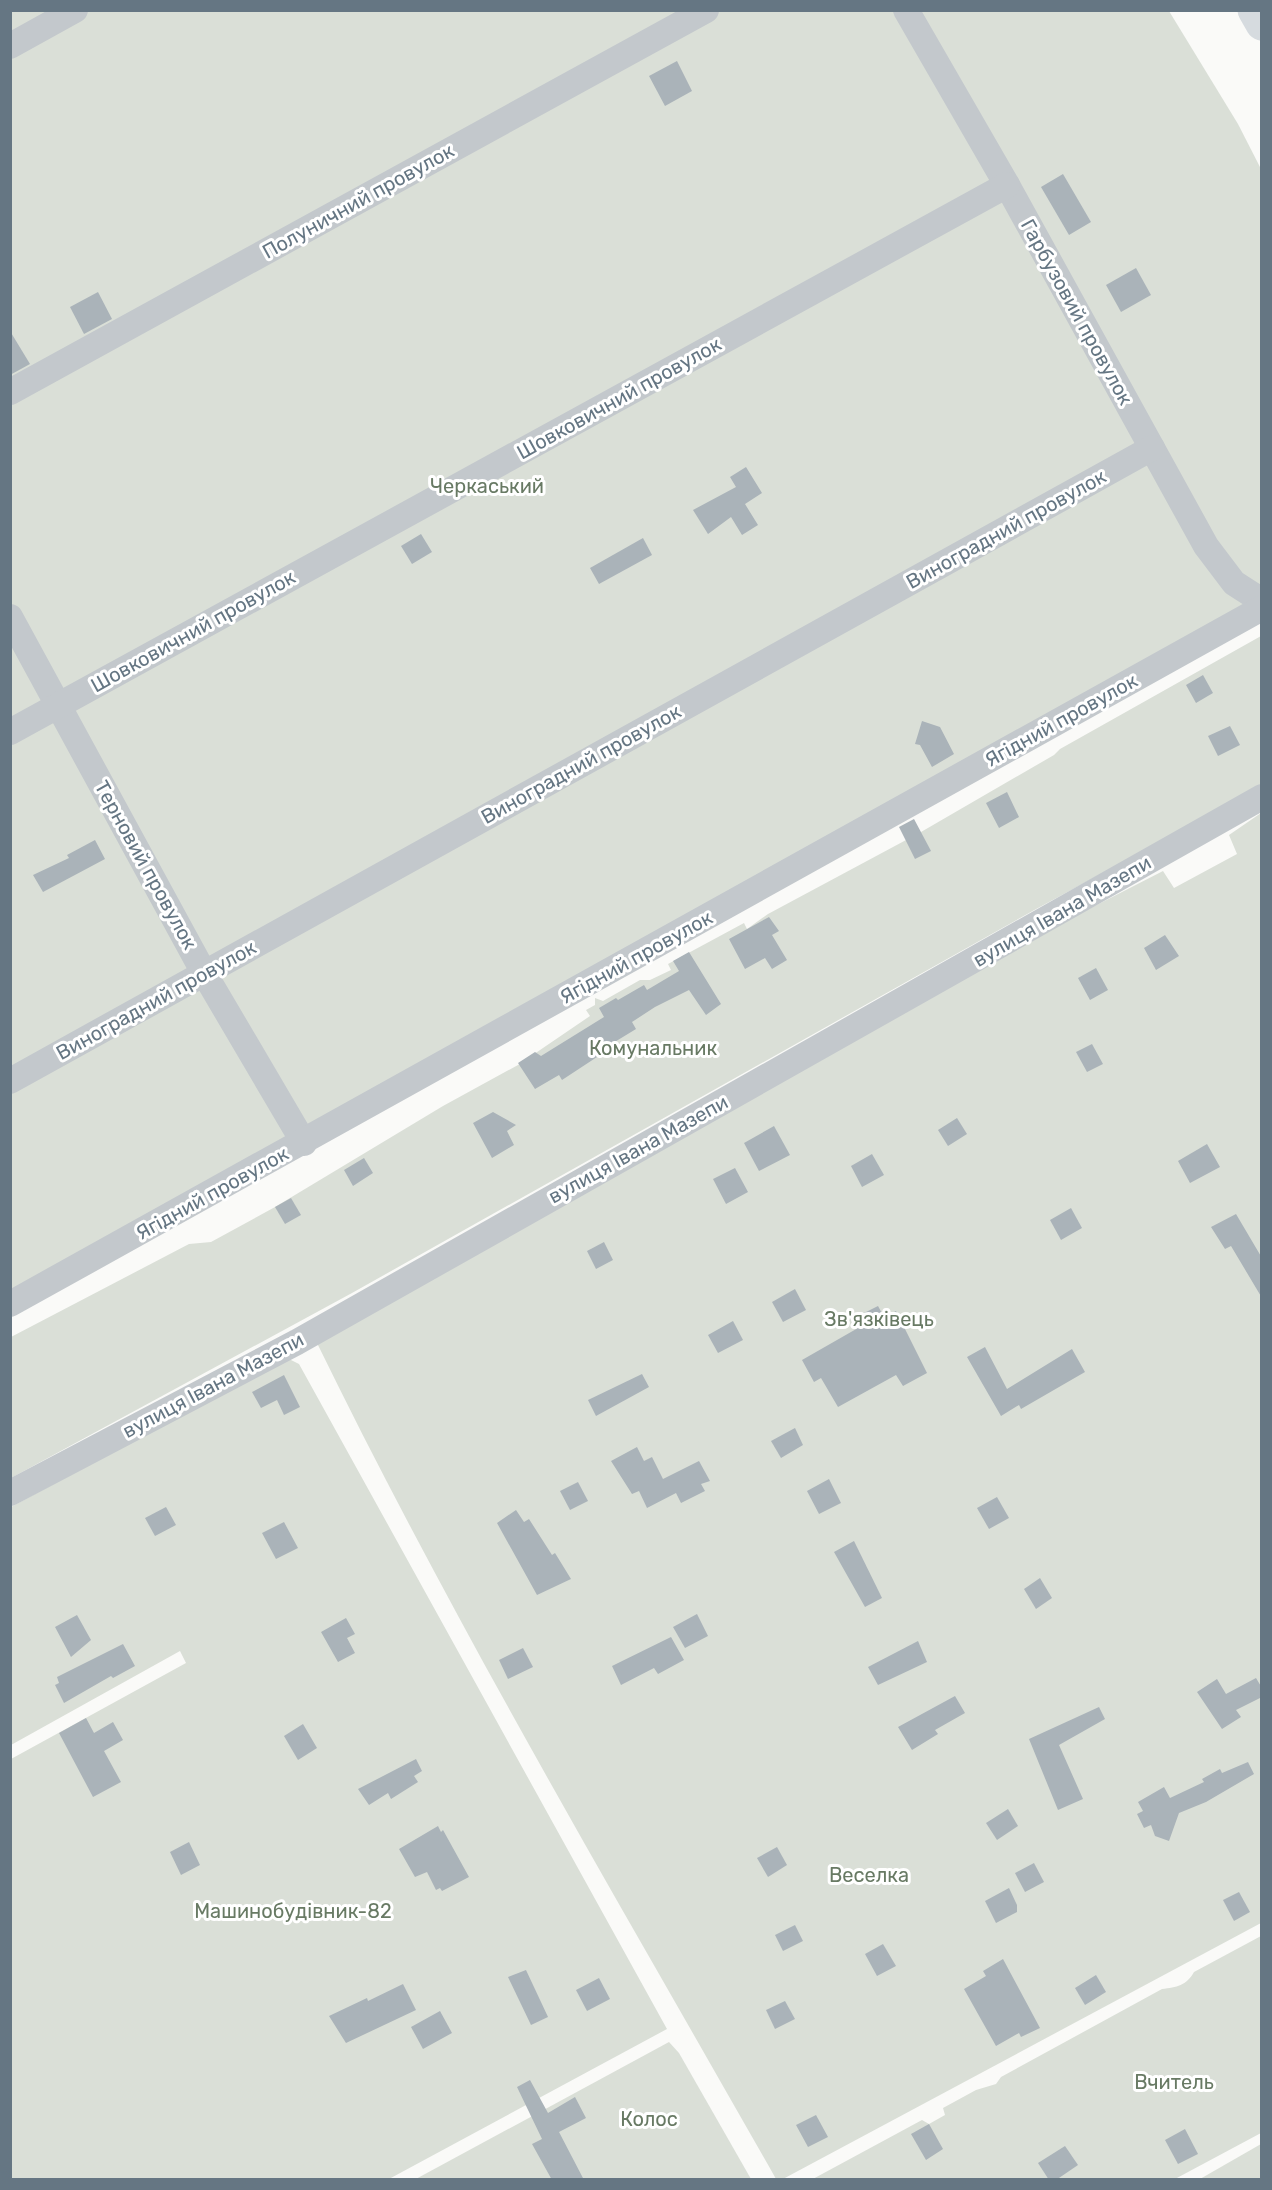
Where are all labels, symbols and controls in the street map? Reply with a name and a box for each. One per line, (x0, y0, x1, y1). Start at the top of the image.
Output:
street label: Полуничний провулок (258, 138, 458, 264)
street label: Гарбузовий провулок (1016, 215, 1138, 409)
street label: Шовковичний провулок (513, 332, 726, 464)
street label: Виноградний провулок (902, 464, 1110, 594)
park label: Черкаський (430, 474, 544, 498)
street label: Шовковичний провулок (87, 565, 300, 697)
street label: Ягідний провулок (981, 668, 1142, 772)
street label: Виноградний провулок (477, 699, 685, 829)
street label: Терновий провулок (90, 776, 203, 954)
street label: вулиця Івана Мазепи (969, 850, 1155, 972)
street label: Ягідний провулок (556, 905, 717, 1009)
street label: Виноградний провулок (52, 935, 260, 1065)
park label: Комунальник (589, 1036, 717, 1060)
street label: вулиця Івана Мазепи (544, 1090, 732, 1208)
street label: Ягідний провулок (132, 1141, 293, 1245)
park label: Зв'язківець (824, 1307, 934, 1331)
street label: вулиця Івана Мазепи (118, 1327, 308, 1443)
park label: Веселка (829, 1863, 909, 1887)
park label: Машинобудівник-82 (194, 1899, 392, 1923)
park label: Вчитель (1134, 2070, 1214, 2094)
park label: Колос (620, 2107, 678, 2131)

